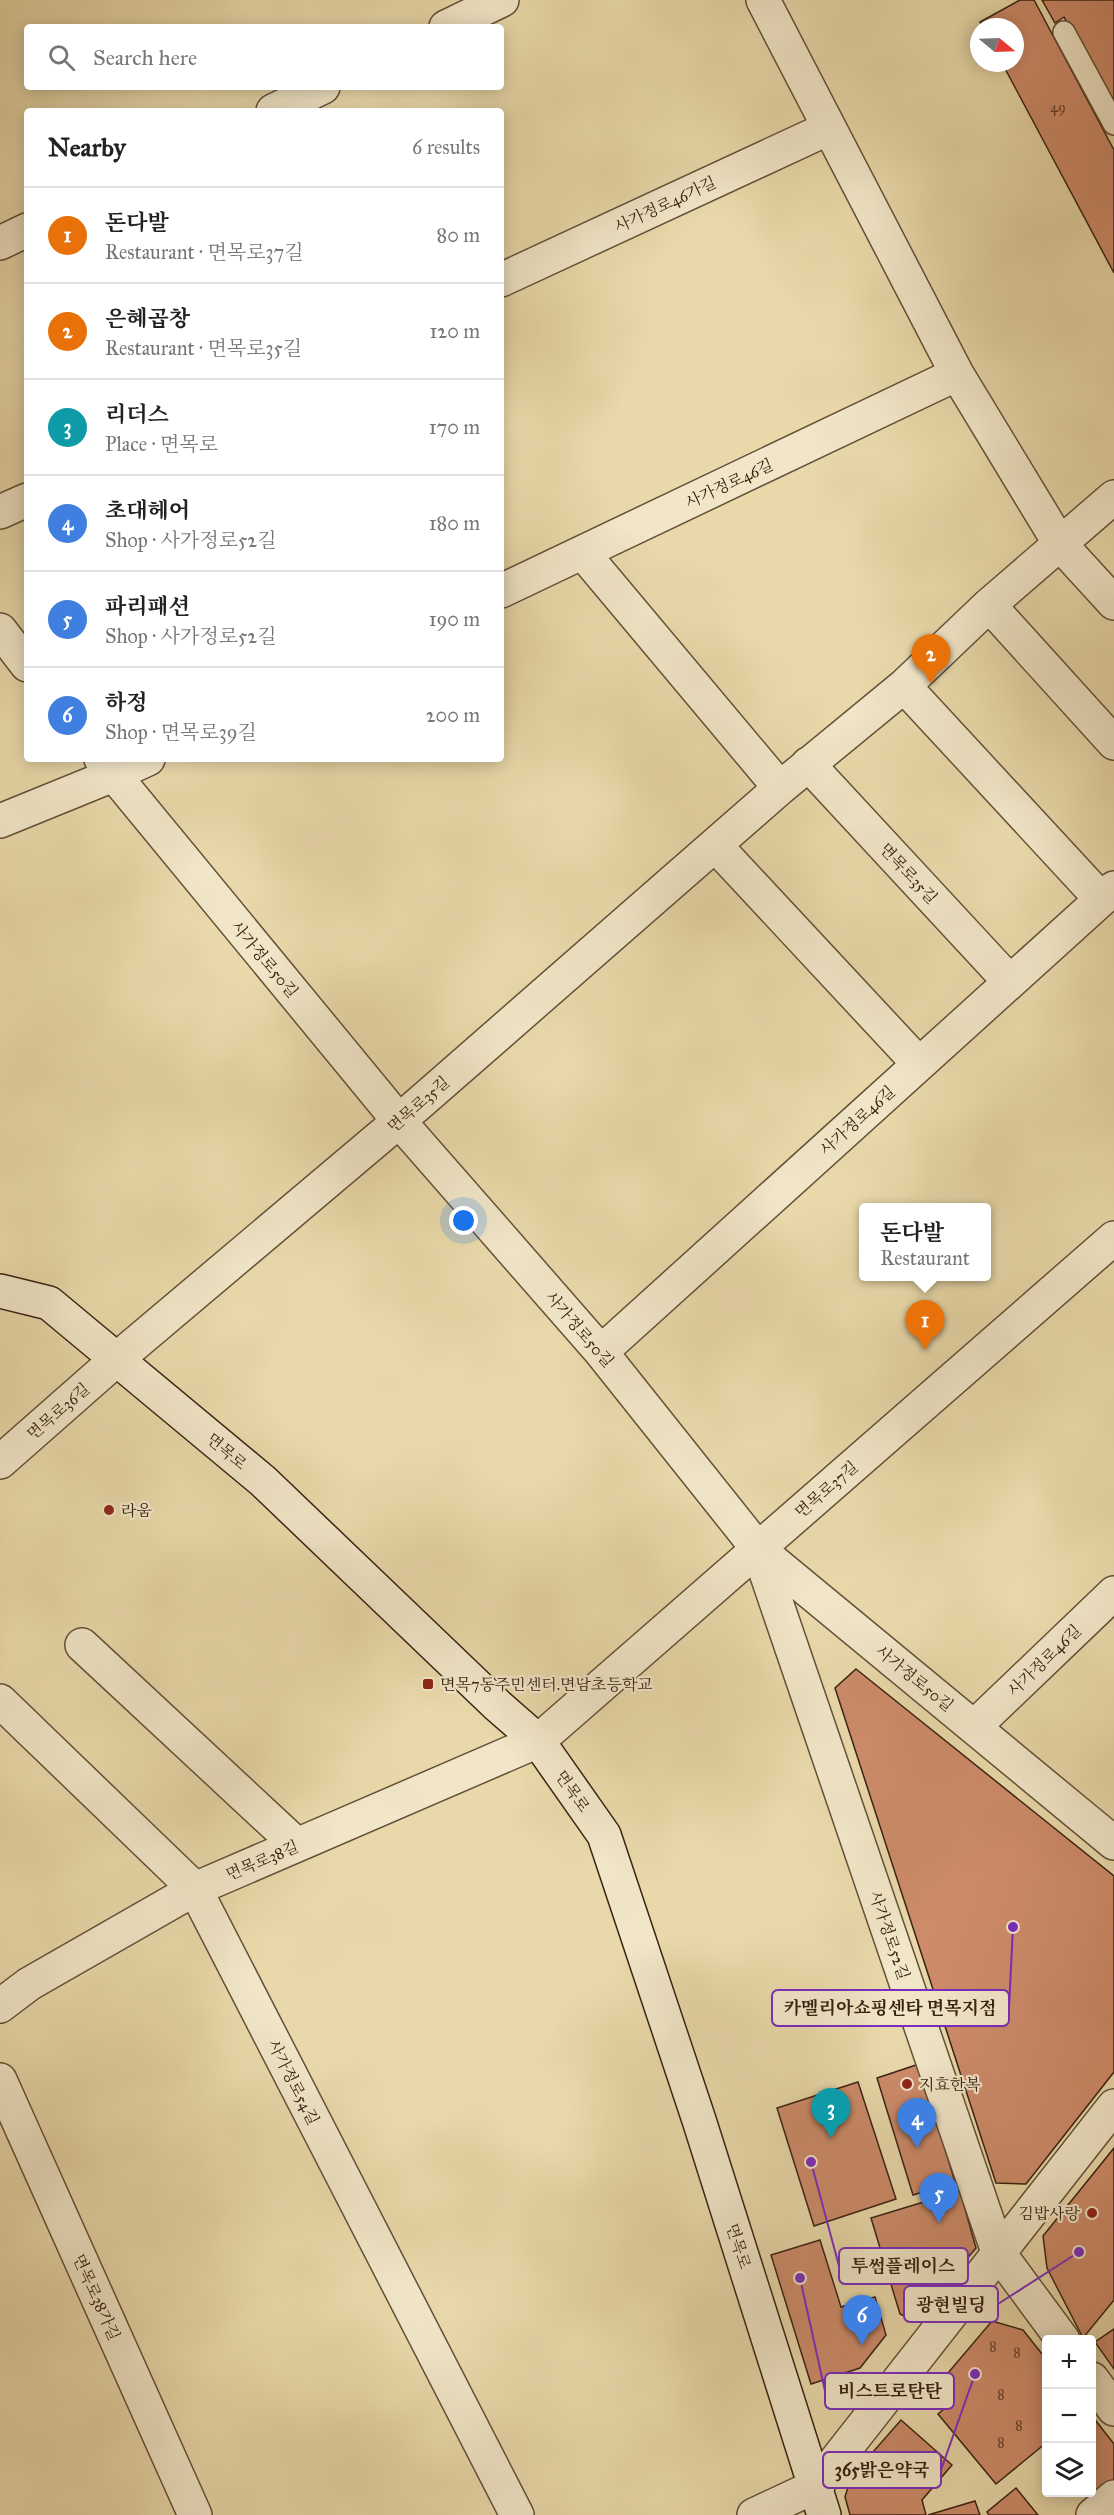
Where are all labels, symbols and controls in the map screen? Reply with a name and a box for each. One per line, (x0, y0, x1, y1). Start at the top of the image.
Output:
north arrow (970, 18, 1024, 72)
search box (24, 24, 504, 90)
icon: search (45, 41, 78, 74)
text: Search here (93, 44, 197, 71)
house number: 49 (1050, 99, 1066, 116)
text: Nearby (48, 131, 126, 163)
text: 6 results (412, 135, 480, 159)
street label: 사가정로46가길 (611, 173, 719, 236)
text: 돈다발 (105, 209, 169, 236)
text: 1 (64, 223, 71, 247)
text: 80 m (437, 223, 480, 247)
text: Restaurant · 면목로37길 (105, 240, 303, 264)
text: 은혜곱창 (105, 305, 190, 332)
text: 2 (63, 319, 72, 343)
text: 120 m (429, 319, 480, 343)
text: Restaurant · 면목로35길 (105, 336, 302, 360)
text: 리더스 (105, 401, 169, 428)
text: 3 (64, 415, 72, 439)
text: 170 m (429, 415, 480, 439)
text: Place · 면목로 (105, 432, 218, 456)
street label: 사가정로46길 (682, 455, 776, 512)
text: 초대헤어 (105, 497, 190, 524)
text: 4 (62, 511, 73, 535)
text: 180 m (429, 511, 480, 535)
text: Shop · 사가정로52길 (105, 528, 277, 552)
text: 파리패션 (105, 593, 190, 620)
text: 5 (63, 607, 72, 631)
text: 190 m (429, 607, 480, 631)
text: Shop · 사가정로52길 (105, 624, 277, 648)
pin: 2 (912, 634, 950, 684)
text: 하정 (105, 689, 148, 716)
text: 6 (62, 703, 73, 727)
text: 200 m (426, 703, 480, 727)
text: Shop · 면목로39길 (105, 720, 257, 744)
street label: 면목로35길 (876, 839, 941, 907)
street label: 사가정로50길 (227, 917, 302, 1001)
street label: 면목로35길 (384, 1072, 453, 1136)
street label: 사가정로46길 (816, 1082, 899, 1159)
popup (859, 1203, 991, 1281)
your location (449, 1206, 478, 1235)
text: 돈다발 (880, 1219, 944, 1246)
text: Restaurant (880, 1246, 970, 1270)
street label: 사가정로50길 (542, 1288, 618, 1371)
pin: 1 (906, 1300, 944, 1350)
street label: 면목로36길 (23, 1379, 93, 1444)
street label: 면목로 (203, 1429, 251, 1474)
street label: 면목로37길 (791, 1457, 862, 1522)
place label: 라움 (121, 1501, 152, 1520)
marker: 라움 (102, 1503, 116, 1517)
street label: 사가정로46길 (1004, 1621, 1085, 1700)
street label: 사가정로50길 (872, 1641, 957, 1715)
place label: 면목7동주민센터.면남초등학교 (440, 1675, 653, 1694)
marker: 면목7동주민센터.면남초등학교 (421, 1677, 435, 1691)
street label: 면목로 (552, 1767, 594, 1816)
street label: 면목로38길 (223, 1837, 301, 1884)
street label: 사가정로52길 (865, 1888, 914, 1982)
callout: 카멜리아쇼핑센타 면목지점 (772, 1990, 1009, 2026)
text: 카멜리아쇼핑센타 면목지점 (784, 1997, 996, 2019)
street label: 사가정로54길 (264, 2036, 323, 2128)
place label: 지효한복 (919, 2075, 981, 2094)
marker: 지효한복 (900, 2077, 914, 2091)
pin: 3 (812, 2088, 850, 2138)
pin: 4 (898, 2098, 936, 2148)
pin: 5 (920, 2174, 958, 2223)
place label: 김밥사랑 (1018, 2204, 1081, 2223)
marker: 김밥사랑 (1085, 2206, 1099, 2220)
street label: 면목로 (722, 2221, 755, 2272)
callout: 투썸플레이스 (839, 2248, 968, 2284)
street label: 면목로38가길 (69, 2251, 124, 2343)
text: 투썸플레이스 (851, 2255, 956, 2277)
callout: 광현빌딩 (904, 2286, 998, 2322)
text: 광현빌딩 (916, 2294, 986, 2316)
pin: 6 (842, 2296, 882, 2345)
map controls (1042, 2335, 1096, 2497)
button: + (1042, 2335, 1096, 2389)
house number: 8 (989, 2338, 997, 2355)
house number: 8 (1013, 2344, 1021, 2361)
callout: 비스트로탄탄 (825, 2373, 954, 2409)
text: 비스트로탄탄 (838, 2380, 943, 2402)
house number: 8 (997, 2386, 1005, 2403)
button: − (1042, 2389, 1096, 2443)
house number: 8 (1015, 2417, 1023, 2434)
house number: 8 (997, 2434, 1005, 2451)
button: layers (1042, 2443, 1096, 2497)
callout: 365밝은약국 (823, 2452, 941, 2488)
text: 365밝은약국 (835, 2459, 930, 2482)

